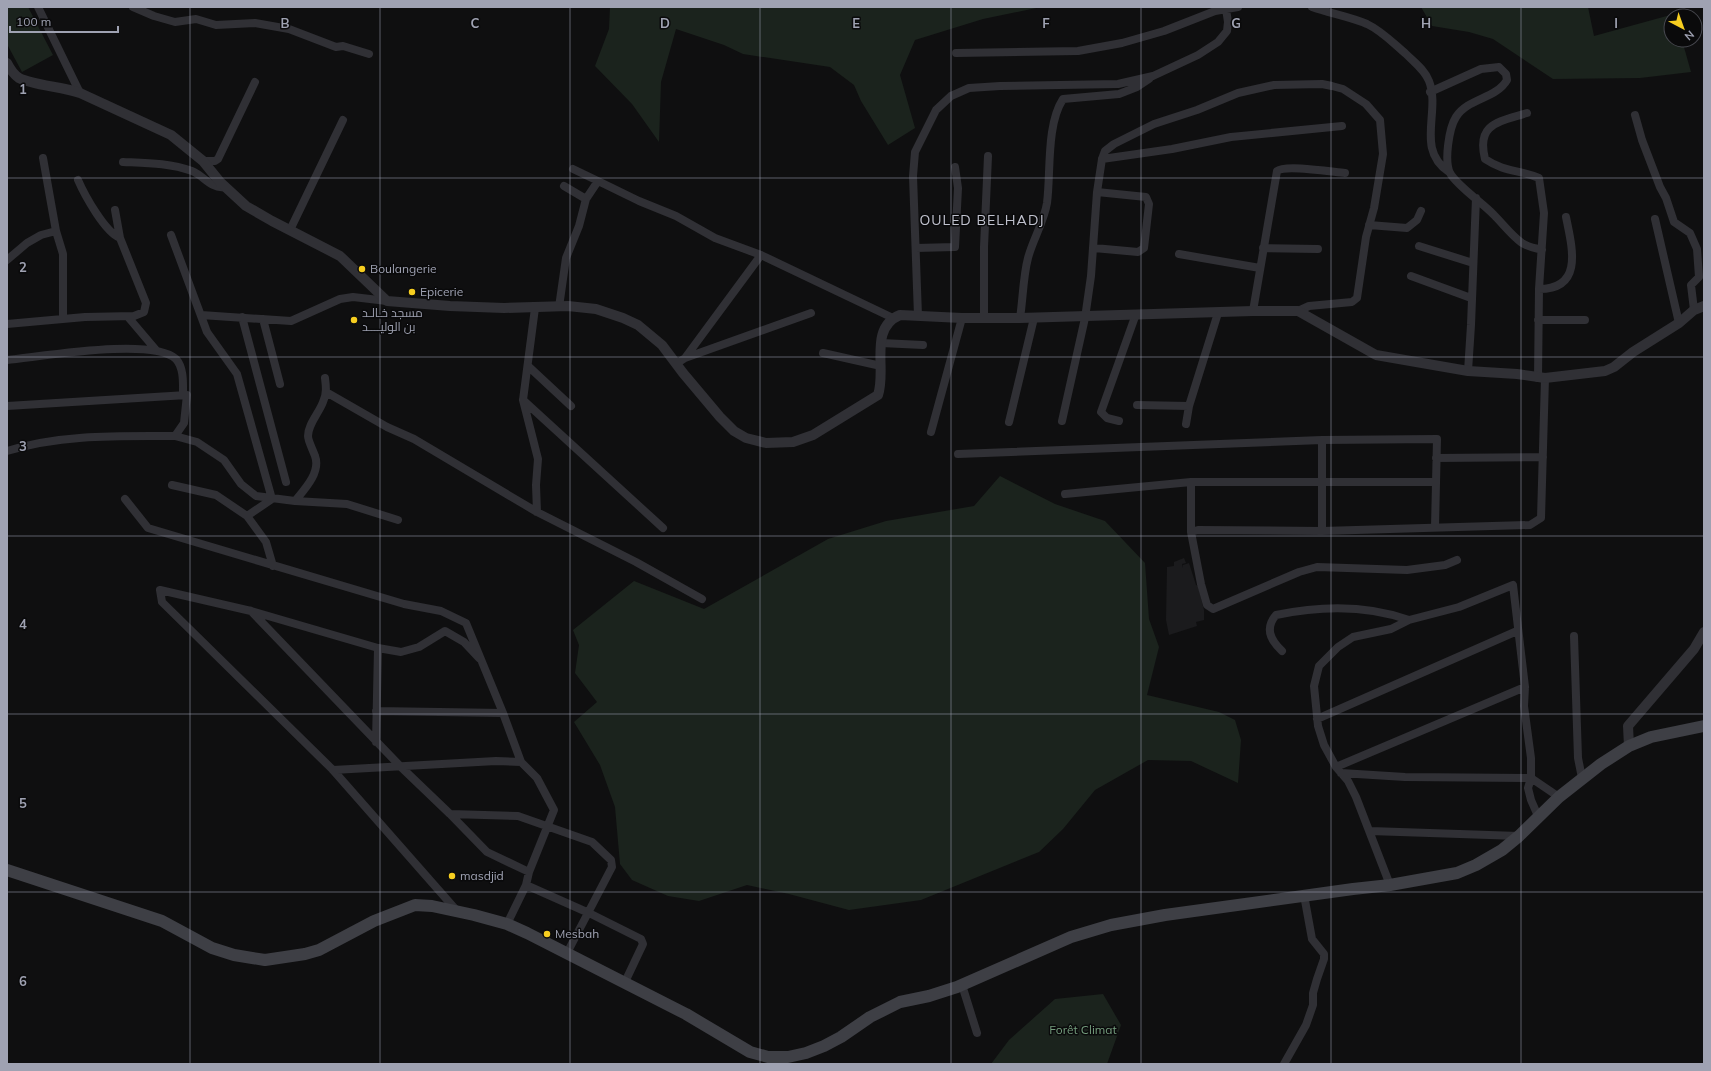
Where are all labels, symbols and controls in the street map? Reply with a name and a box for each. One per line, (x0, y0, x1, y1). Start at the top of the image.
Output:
scale bar (10, 8, 118, 34)
north arrow (1663, 8, 1703, 48)
text: 100 m (16, 14, 51, 29)
text: B (281, 15, 290, 31)
text: C (471, 15, 480, 31)
text: D (660, 15, 670, 31)
text: E (852, 15, 860, 31)
text: F (1042, 15, 1050, 31)
text: G (1231, 15, 1241, 31)
text: H (1421, 15, 1431, 31)
text: I (1614, 15, 1618, 31)
text: N (1682, 28, 1697, 44)
text: 1 (19, 81, 27, 97)
district label: OULED BELHADJ (919, 211, 1045, 229)
text: 2 (19, 259, 27, 275)
place label: Boulangerie (370, 261, 437, 276)
marker: Boulangerie (357, 264, 367, 274)
place label: Epicerie (420, 284, 463, 299)
marker: Epicerie (407, 287, 417, 297)
place label: مسجد خـالـد بن الوليــــد (362, 305, 423, 334)
marker: مسجد خـالـد بن الوليــــد (349, 315, 359, 325)
text: 3 (19, 438, 27, 454)
text: 4 (19, 616, 27, 632)
text: 5 (19, 795, 27, 811)
place label: masdjid (460, 868, 504, 883)
marker: masdjid (447, 871, 457, 881)
place label: Mesbah (555, 926, 599, 941)
marker: Mesbah (542, 929, 552, 939)
text: 6 (19, 973, 27, 989)
park label: Forêt Climat (1049, 1022, 1117, 1037)

